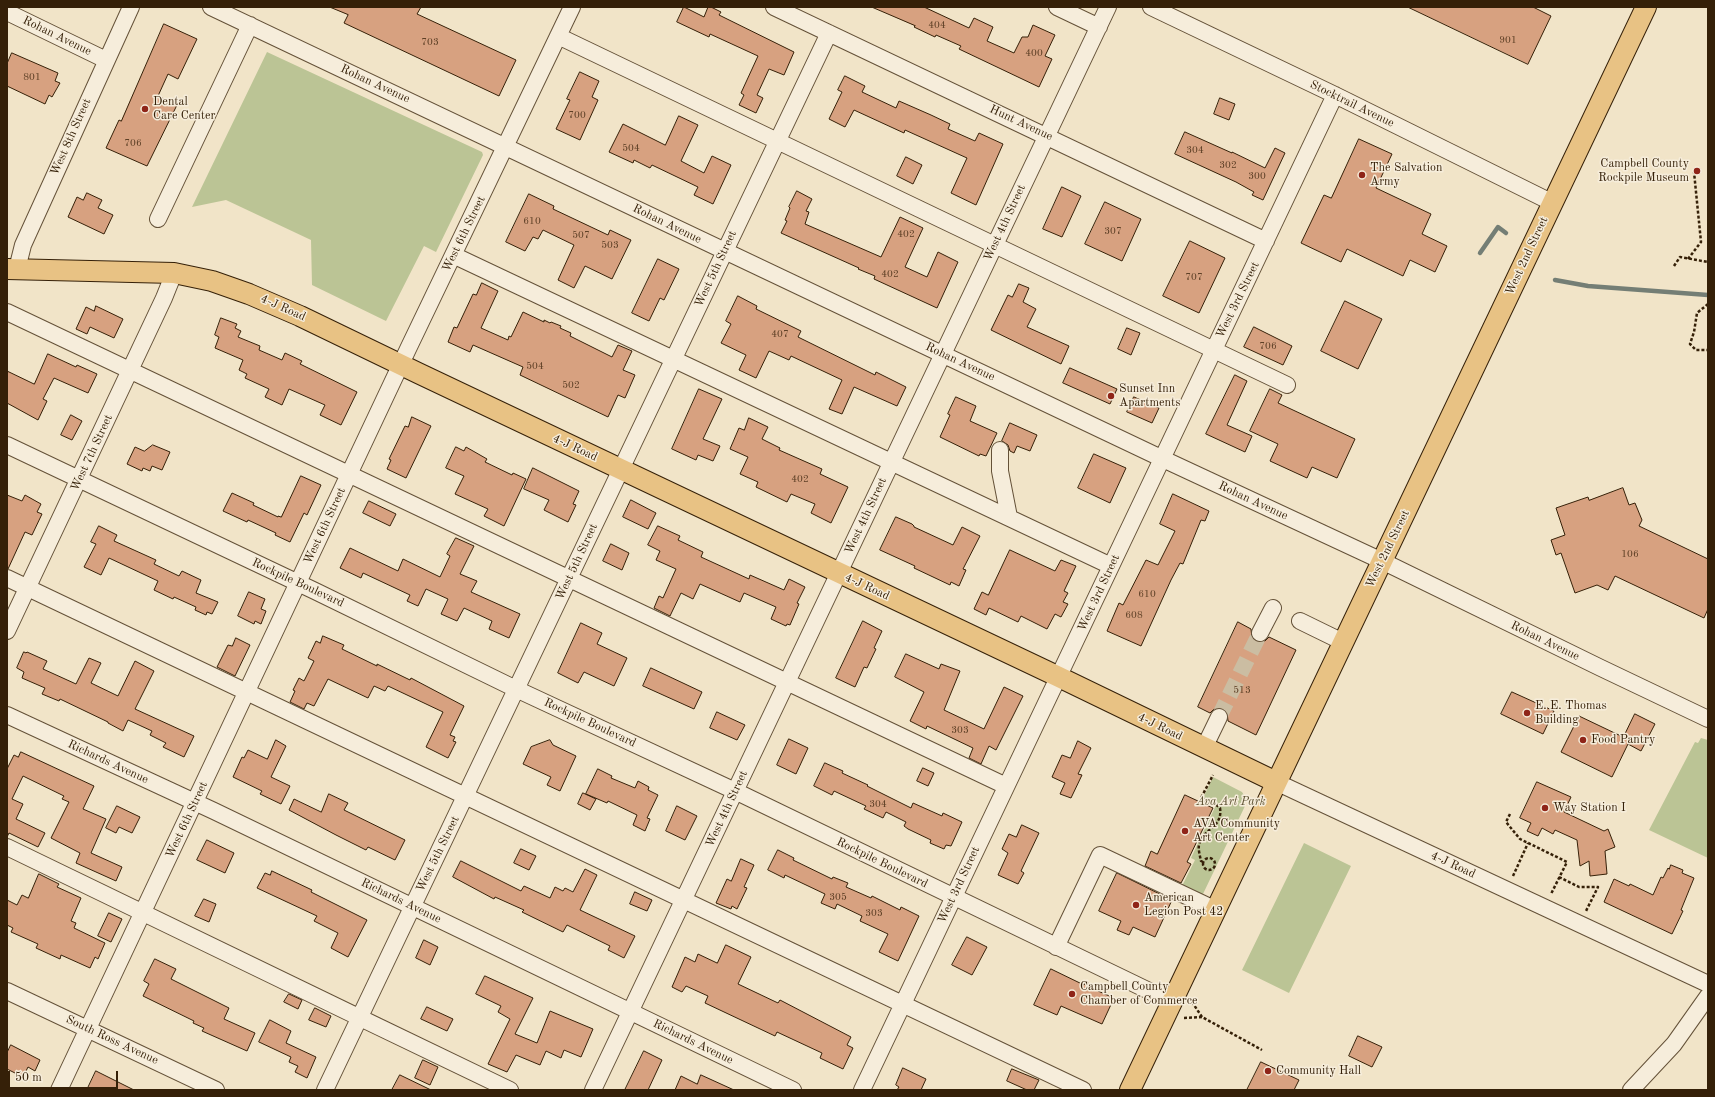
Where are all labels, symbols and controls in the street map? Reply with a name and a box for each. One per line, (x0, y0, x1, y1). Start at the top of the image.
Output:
street label: Rohan Avenue (20, 13, 94, 59)
house number: 404 (928, 19, 946, 31)
house number: 901 (1499, 34, 1517, 46)
house number: 703 (421, 36, 439, 48)
house number: 400 (1025, 47, 1043, 59)
street label: Rohan Avenue (338, 62, 412, 106)
house number: 801 (23, 71, 41, 83)
street label: Stocktrail Avenue (1307, 77, 1397, 131)
place label: Dental Care Center (153, 95, 215, 123)
street label: West 8th Street (48, 96, 94, 178)
street label: Hunt Avenue (987, 102, 1055, 144)
marker: Dental Care Center (140, 104, 150, 114)
house number: 700 (568, 109, 586, 121)
house number: 706 (124, 137, 142, 149)
house number: 504 (622, 142, 640, 154)
house number: 304 (1186, 144, 1204, 156)
place label: Campbell County Rockpile Museum (1598, 157, 1689, 185)
house number: 302 (1219, 159, 1237, 171)
place label: The Salvation Army (1370, 161, 1442, 189)
marker: Campbell County Rockpile Museum (1692, 166, 1702, 176)
house number: 300 (1248, 170, 1266, 182)
marker: The Salvation Army (1357, 170, 1367, 180)
street label: West 4th Street (981, 182, 1029, 264)
street label: West 6th Street (439, 194, 489, 274)
street label: Rohan Avenue (630, 201, 704, 247)
house number: 610 (523, 215, 541, 227)
street label: West 2nd Street (1503, 215, 1551, 297)
house number: 307 (1104, 225, 1122, 237)
street label: West 5th Street (692, 228, 740, 310)
house number: 402 (897, 228, 915, 240)
house number: 507 (572, 229, 590, 241)
house number: 503 (601, 239, 619, 251)
street label: West 3rd Street (1213, 259, 1263, 341)
house number: 402 (881, 268, 899, 280)
house number: 707 (1185, 271, 1203, 283)
street label: 4-J Road (258, 292, 308, 324)
house number: 407 (771, 328, 789, 340)
street label: Rohan Avenue (923, 340, 997, 384)
house number: 706 (1259, 340, 1277, 352)
house number: 504 (526, 360, 544, 372)
house number: 502 (562, 379, 580, 391)
place label: Sunset Inn Apartments (1119, 382, 1180, 410)
marker: Sunset Inn Apartments (1106, 391, 1116, 401)
street label: West 7th Street (68, 412, 116, 494)
street label: 4-J Road (550, 431, 600, 465)
house number: 402 (791, 473, 809, 485)
street label: West 4th Street (842, 475, 890, 557)
street label: Rohan Avenue (1216, 479, 1290, 523)
street label: West 6th Street (301, 485, 349, 567)
street label: West 2nd Street (1363, 508, 1413, 590)
street label: West 5th Street (553, 521, 601, 603)
house number: 106 (1621, 548, 1639, 560)
street label: West 3rd Street (1075, 552, 1123, 634)
street label: Rockpile Boulevard (250, 555, 346, 611)
street label: 4-J Road (842, 570, 892, 604)
house number: 610 (1138, 588, 1156, 600)
house number: 608 (1125, 609, 1143, 621)
street label: Rohan Avenue (1508, 618, 1582, 664)
house number: 513 (1233, 684, 1251, 696)
street label: Rockpile Boulevard (542, 695, 638, 751)
place label: E. E. Thomas Building (1535, 699, 1607, 727)
marker: E. E. Thomas Building (1522, 708, 1532, 718)
street label: 4-J Road (1135, 710, 1185, 744)
house number: 303 (951, 724, 969, 736)
place label: Food Pantry (1591, 733, 1655, 747)
marker: Food Pantry (1578, 735, 1588, 745)
street label: Richards Avenue (65, 737, 151, 787)
street label: West 4th Street (703, 768, 751, 850)
street label: West 6th Street (163, 779, 211, 861)
park label: Ava Art Park (1196, 795, 1266, 809)
house number: 304 (869, 798, 887, 810)
place label: Way Station I (1553, 801, 1626, 815)
marker: Way Station I (1540, 803, 1550, 813)
street label: West 5th Street (413, 814, 463, 894)
place label: AVA Community Art Center (1193, 817, 1280, 845)
marker: AVA Community Art Center (1180, 826, 1190, 836)
street label: Rockpile Boulevard (834, 835, 930, 891)
street label: West 3rd Street (935, 844, 983, 926)
street label: 4-J Road (1428, 848, 1478, 882)
street label: Richards Avenue (359, 875, 443, 927)
house number: 305 (829, 891, 847, 903)
place label: American Legion Post 42 (1144, 891, 1223, 919)
marker: American Legion Post 42 (1131, 900, 1141, 910)
house number: 303 (865, 907, 883, 919)
place label: Campbell County Chamber of Commerce (1080, 980, 1197, 1008)
marker: Campbell County Chamber of Commerce (1067, 989, 1077, 999)
street label: South Ross Avenue (63, 1012, 161, 1068)
street label: Richards Avenue (651, 1016, 735, 1068)
scale bar (10, 1063, 120, 1089)
place label: Community Hall (1276, 1064, 1361, 1078)
marker: Community Hall (1263, 1066, 1273, 1076)
text: 50 m (15, 1072, 42, 1084)

